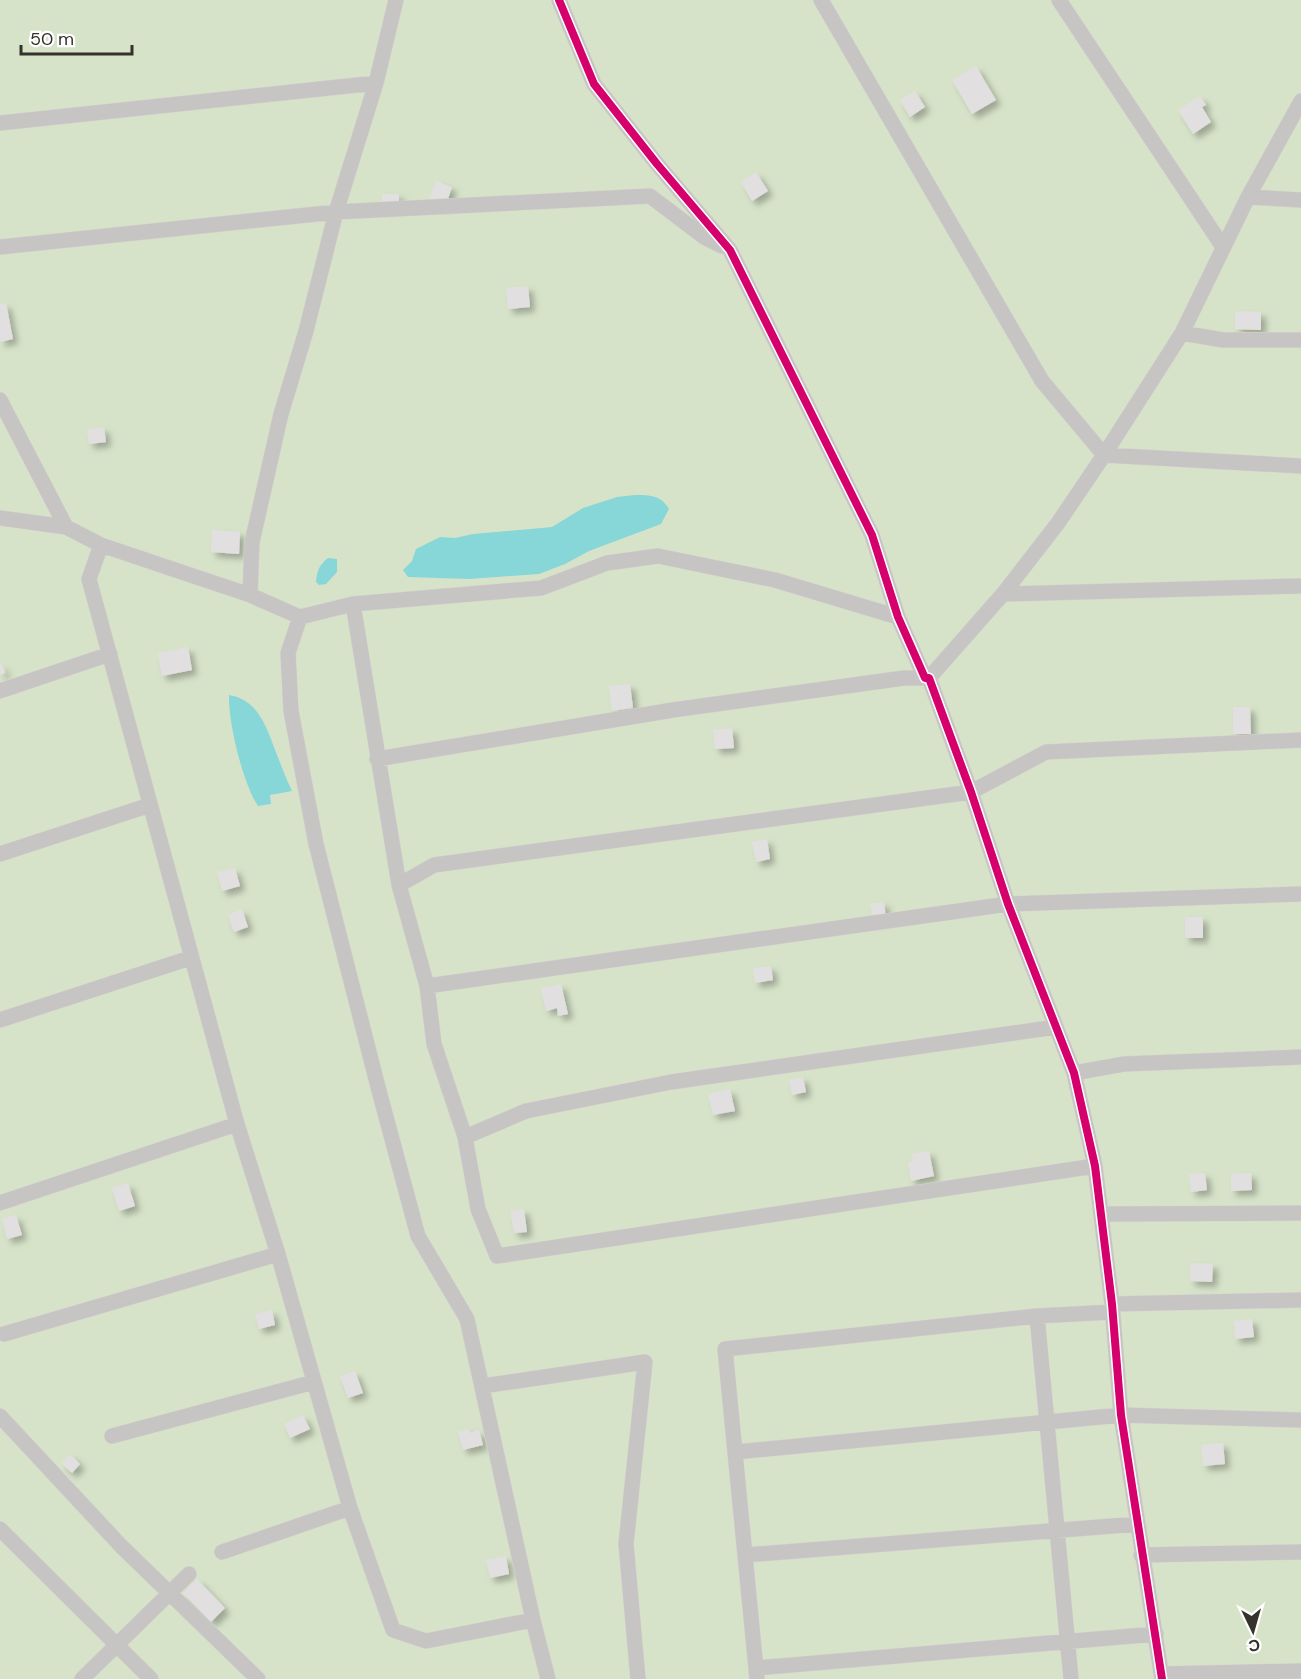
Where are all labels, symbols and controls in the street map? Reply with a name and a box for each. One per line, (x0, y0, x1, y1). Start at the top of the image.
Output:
scale bar (21, 18, 132, 56)
text: 50 m (30, 27, 74, 51)
north arrow (1223, 1601, 1283, 1661)
text: С (1247, 1634, 1261, 1656)

